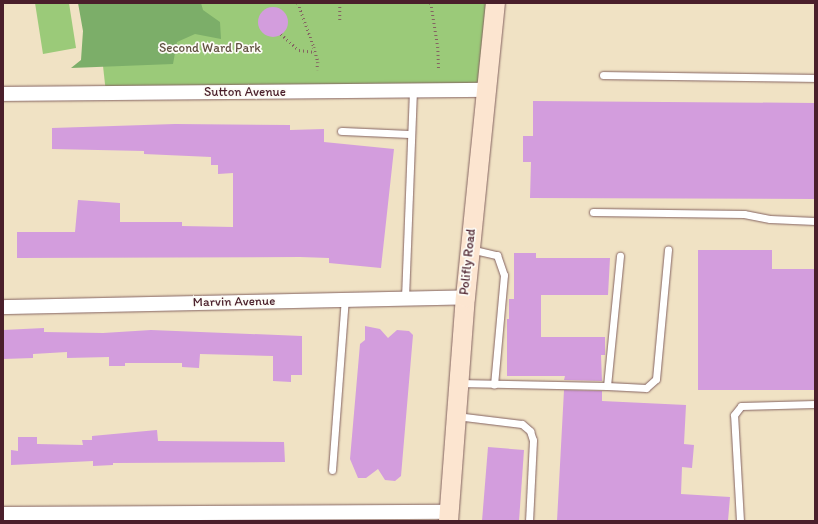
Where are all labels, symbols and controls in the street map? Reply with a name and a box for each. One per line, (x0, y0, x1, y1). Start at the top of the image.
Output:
park label: Second Ward Park (159, 40, 261, 56)
street label: Sutton Avenue (204, 84, 286, 100)
street label: Polifly Road (457, 228, 479, 296)
street label: Marvin Avenue (193, 293, 275, 311)

